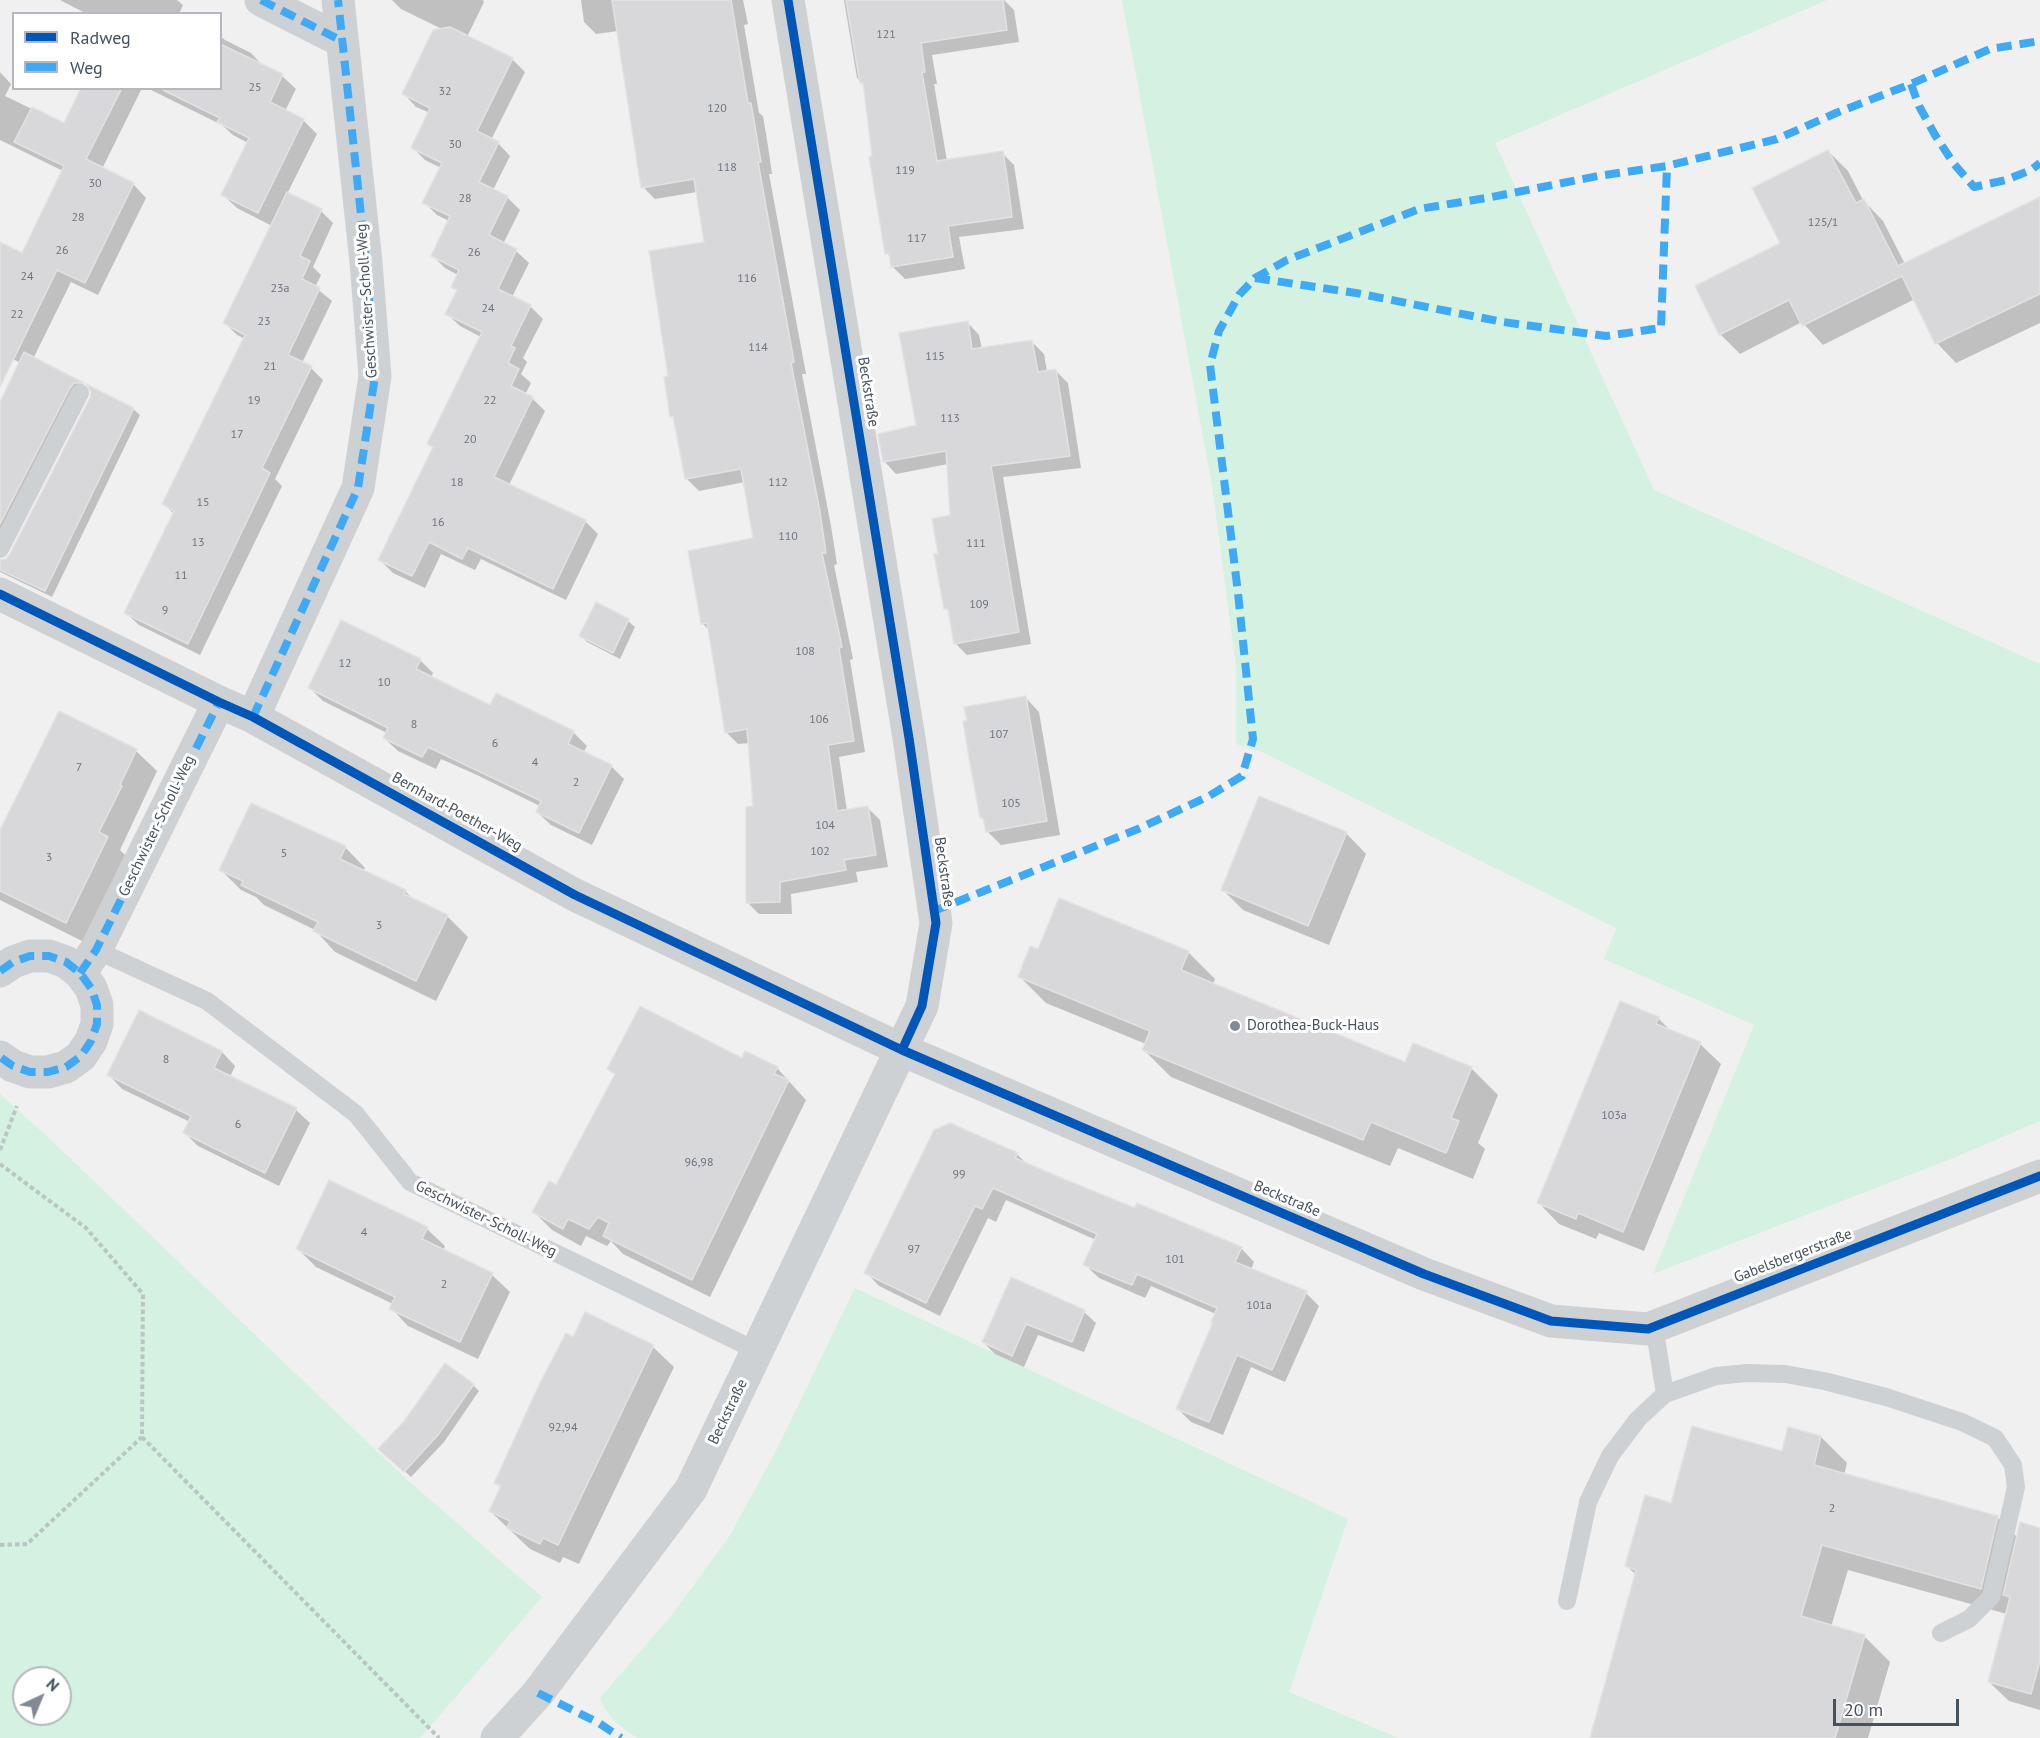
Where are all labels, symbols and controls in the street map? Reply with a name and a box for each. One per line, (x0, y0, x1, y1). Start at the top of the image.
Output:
legend (12, 12, 222, 90)
text: Radweg (70, 26, 131, 49)
house number: 121 (876, 28, 896, 42)
text: Weg (70, 56, 103, 79)
house number: 25 (248, 81, 262, 95)
house number: 32 (438, 85, 452, 99)
house number: 120 (707, 102, 727, 116)
house number: 30 (448, 138, 462, 152)
house number: 118 (717, 161, 737, 175)
house number: 119 (895, 164, 915, 178)
house number: 30 (88, 177, 102, 191)
house number: 28 (458, 192, 472, 206)
house number: 28 (71, 211, 85, 225)
house number: 125/1 (1808, 216, 1838, 230)
street label: Geschwister-Scholl-Weg (353, 223, 381, 379)
house number: 117 (907, 232, 927, 246)
house number: 26 (55, 244, 69, 258)
house number: 26 (467, 246, 481, 260)
house number: 24 (20, 270, 34, 284)
house number: 116 (737, 272, 757, 286)
house number: 23a (270, 282, 290, 296)
house number: 24 (481, 302, 495, 316)
house number: 22 (10, 308, 24, 322)
house number: 23 (257, 315, 271, 329)
house number: 114 (748, 341, 768, 355)
house number: 115 (925, 350, 945, 364)
street label: Beckstraße (854, 356, 882, 428)
house number: 21 (263, 360, 277, 374)
house number: 19 (247, 394, 261, 408)
house number: 22 (483, 394, 497, 408)
house number: 113 (940, 412, 960, 426)
house number: 17 (230, 428, 244, 442)
house number: 20 (463, 433, 477, 447)
house number: 18 (450, 476, 464, 490)
house number: 112 (768, 476, 788, 490)
house number: 15 (196, 496, 210, 510)
house number: 16 (431, 516, 445, 530)
house number: 110 (778, 530, 798, 544)
house number: 13 (191, 536, 205, 550)
house number: 111 (966, 537, 986, 551)
house number: 11 (174, 569, 188, 583)
house number: 109 (969, 598, 989, 612)
house number: 9 (162, 604, 168, 618)
house number: 108 (795, 645, 815, 659)
house number: 12 (338, 657, 352, 671)
house number: 10 (377, 676, 391, 690)
house number: 106 (809, 713, 829, 727)
house number: 8 (411, 718, 417, 732)
house number: 107 (989, 728, 1009, 742)
house number: 6 (492, 737, 498, 751)
street label: Geschwister-Scholl-Weg (115, 752, 199, 900)
house number: 4 (532, 756, 538, 770)
house number: 7 (76, 761, 82, 775)
street label: Bernhard-Poether-Weg (389, 769, 525, 855)
house number: 2 (573, 776, 579, 790)
house number: 105 (1001, 797, 1021, 811)
house number: 104 (815, 819, 835, 833)
street label: Beckstraße (930, 836, 958, 908)
house number: 102 (810, 845, 830, 859)
house number: 5 (281, 847, 287, 861)
house number: 3 (46, 851, 52, 865)
house number: 3 (376, 919, 382, 933)
place label: Dorothea-Buck-Haus (1247, 1017, 1379, 1035)
marker: Dorothea-Buck-Haus (1228, 1019, 1242, 1033)
house number: 8 (163, 1053, 169, 1067)
house number: 103a (1601, 1109, 1627, 1123)
house number: 6 (235, 1118, 241, 1132)
house number: 96,98 (685, 1156, 713, 1170)
house number: 99 (952, 1168, 966, 1182)
street label: Geschwister-Scholl-Weg (412, 1177, 560, 1261)
street label: Beckstraße (1251, 1177, 1323, 1221)
street label: Gabelsbergerstraße (1731, 1225, 1855, 1287)
house number: 4 (361, 1226, 367, 1240)
house number: 97 (907, 1243, 921, 1257)
house number: 101 (1165, 1253, 1185, 1267)
house number: 2 (441, 1278, 447, 1292)
house number: 101a (1246, 1299, 1272, 1313)
street label: Beckstraße (704, 1376, 752, 1448)
house number: 92,94 (549, 1421, 577, 1435)
house number: 2 (1829, 1502, 1835, 1516)
north arrow (12, 1666, 72, 1726)
text: N (42, 1674, 64, 1695)
scale bar (1836, 1687, 1962, 1725)
text: 20 m (1844, 1698, 1883, 1721)

